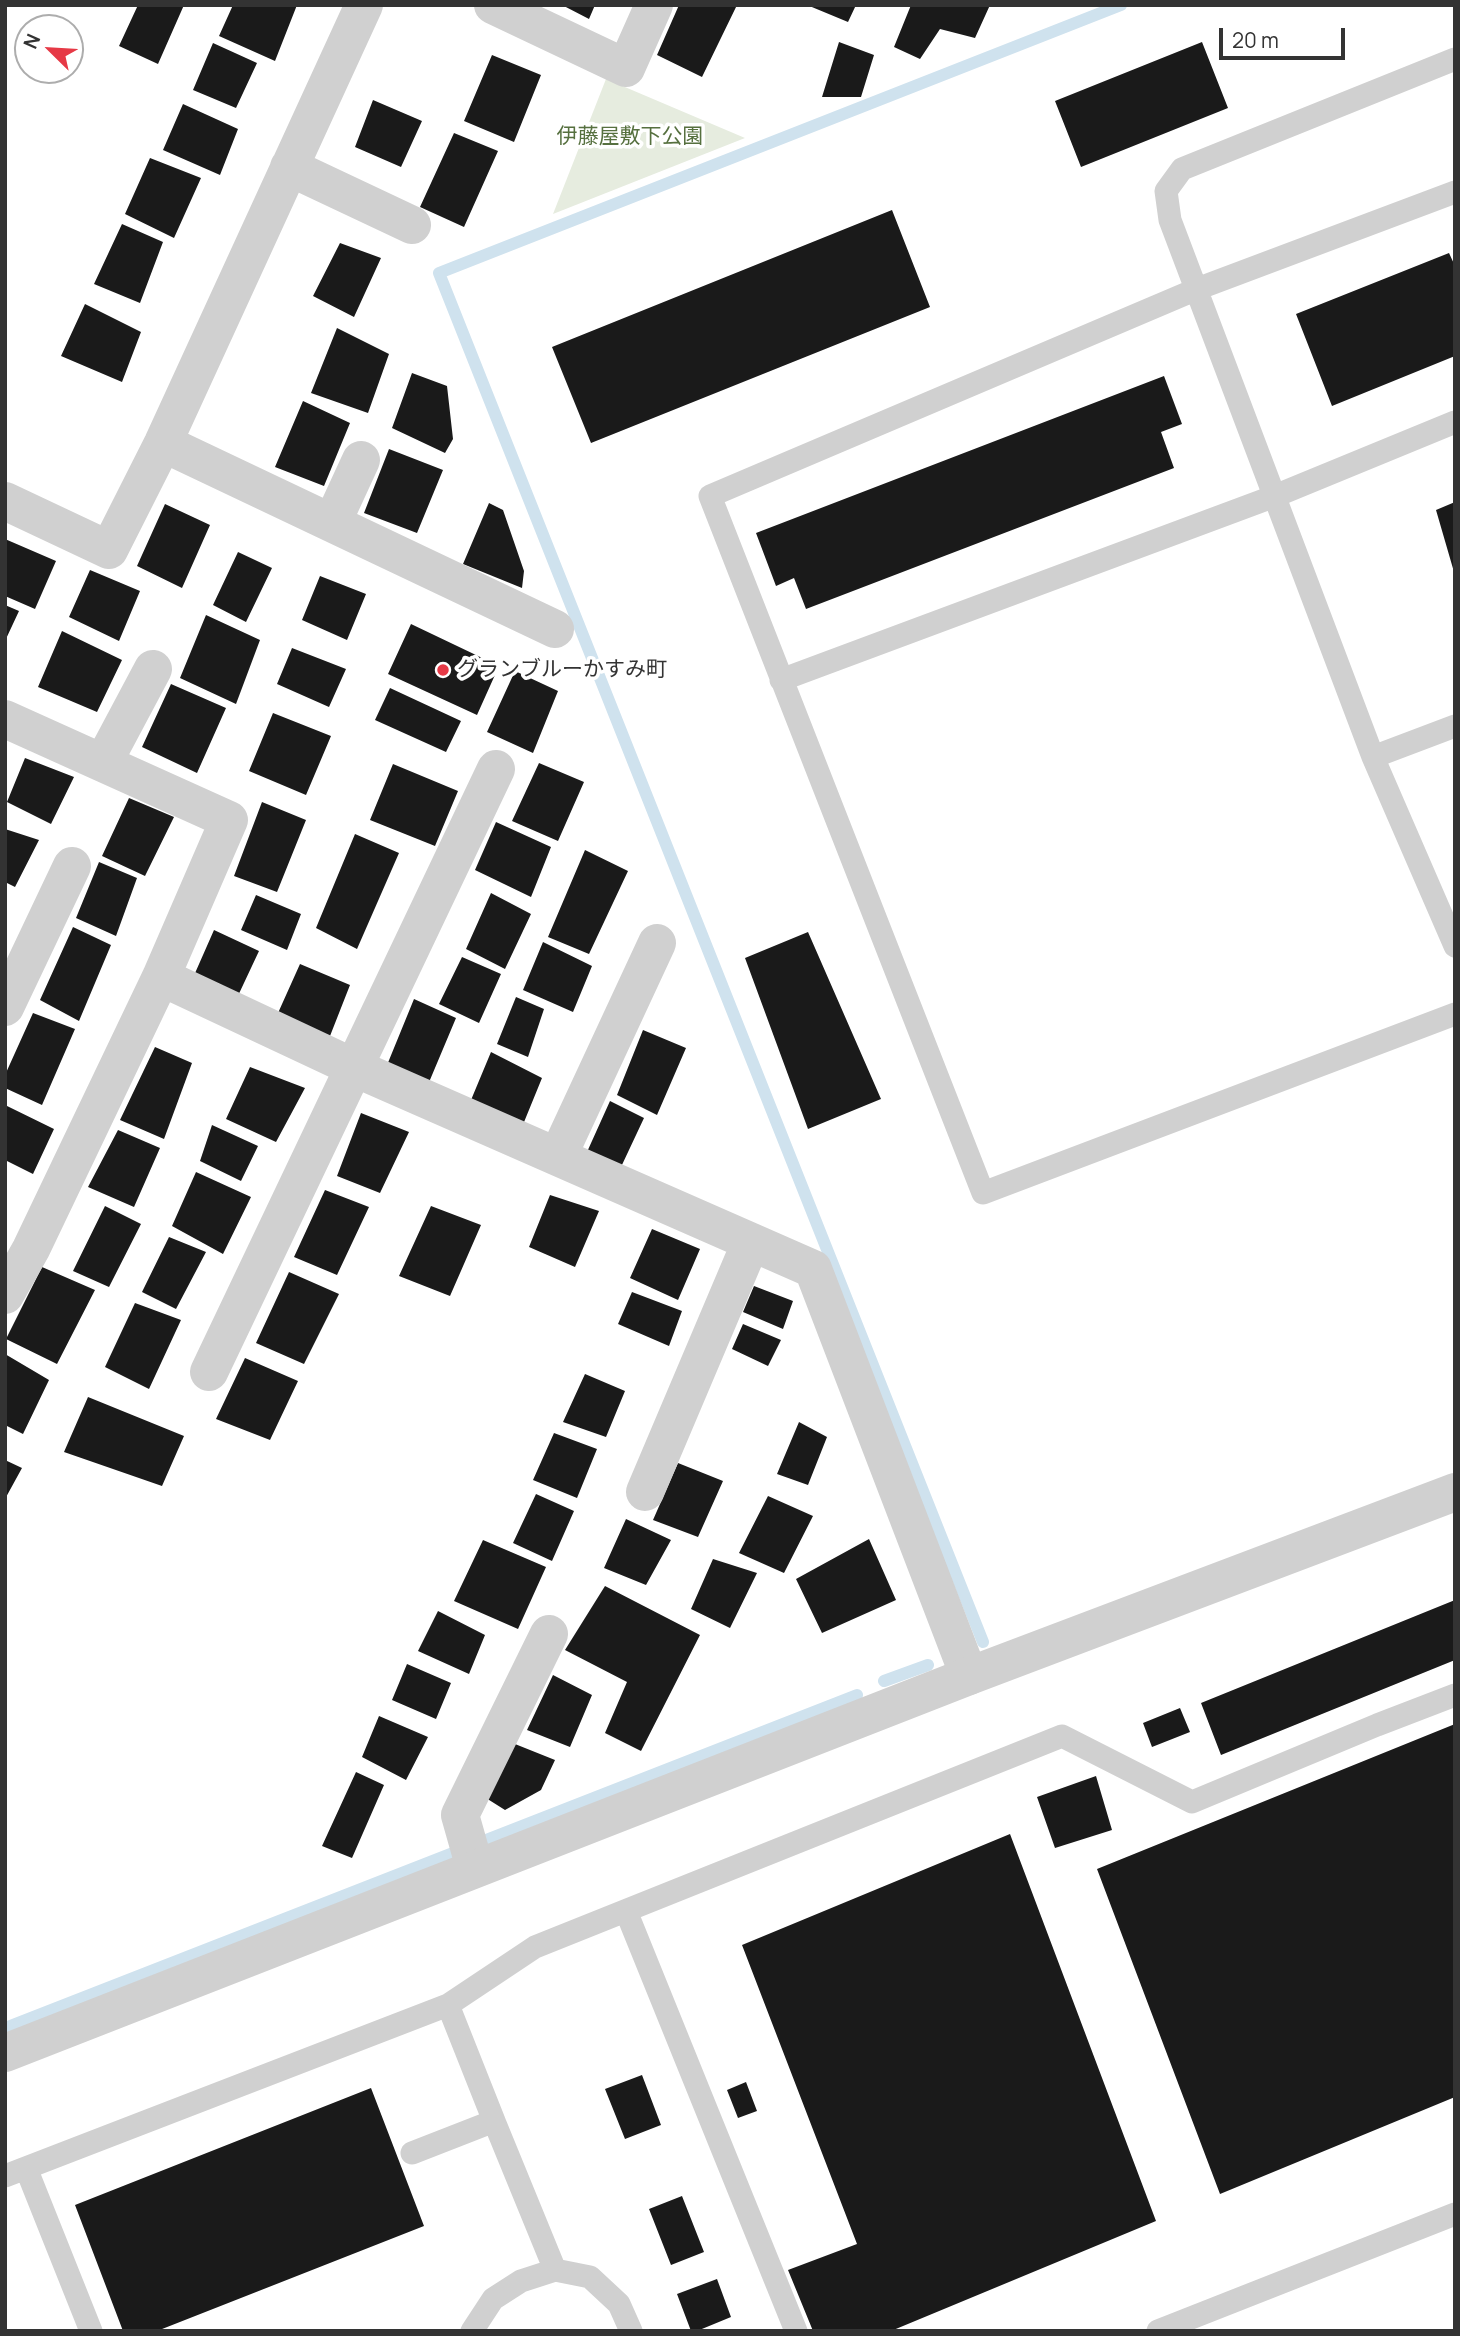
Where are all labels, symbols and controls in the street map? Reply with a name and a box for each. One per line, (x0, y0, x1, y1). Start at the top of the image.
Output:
north arrow (14, 14, 84, 84)
scale bar (1222, 14, 1348, 58)
text: 20 m (1232, 26, 1279, 54)
text: N (17, 30, 46, 53)
park label: 伊藤屋敷下公園 (557, 124, 703, 150)
place label: グランブルーかすみ町 (457, 657, 667, 683)
marker: グランブルーかすみ町 (435, 662, 451, 678)

